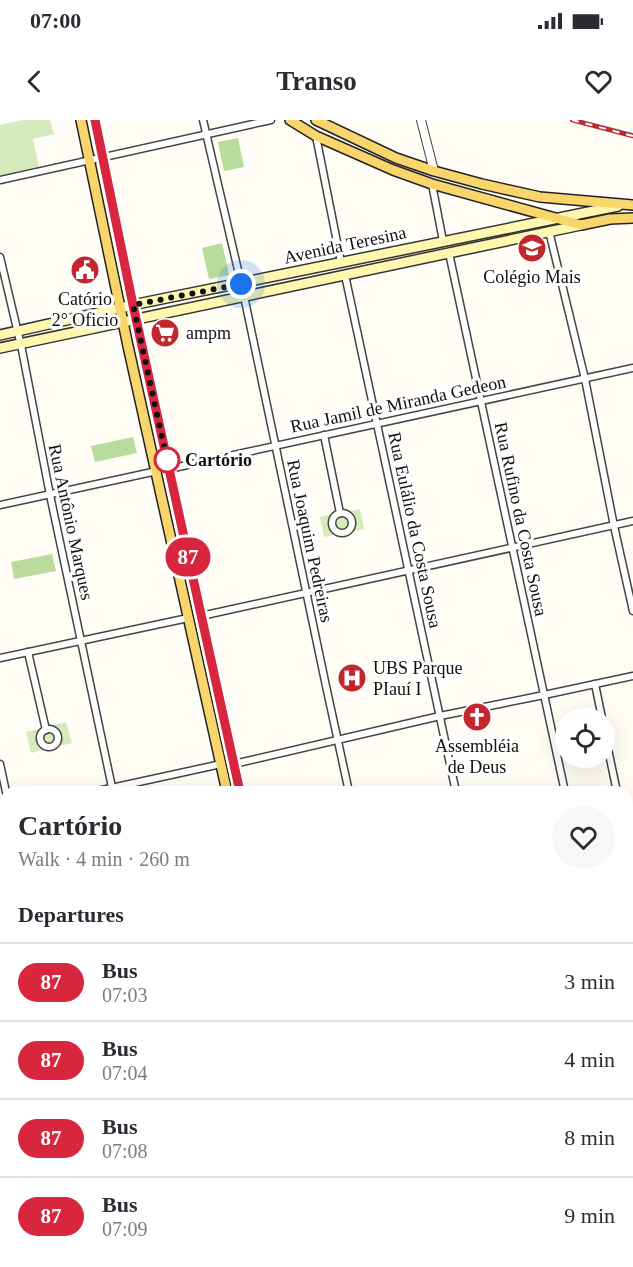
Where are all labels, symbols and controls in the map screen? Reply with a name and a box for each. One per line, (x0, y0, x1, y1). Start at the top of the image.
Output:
text: 07:00 (30, 8, 81, 33)
icon: back (18, 65, 51, 98)
icon: heart (582, 65, 615, 98)
text: Transo (276, 66, 357, 96)
street label: Avenida Teresina (282, 222, 408, 268)
school or university icon: Colégio Mais (516, 232, 548, 264)
public building icon: Catório 2° Oficio (69, 254, 101, 286)
place label: Colégio Mais (483, 267, 581, 287)
your location (226, 269, 256, 299)
place label: Catório 2° Oficio (52, 289, 118, 330)
supermarket icon: ampm (149, 317, 181, 349)
place label: ampm (186, 323, 231, 343)
street label: Rua Jamil de Miranda Gedeon (288, 371, 508, 437)
street label: Rua Rufino da Costa Sousa (491, 420, 551, 618)
street label: Rua Eulálio da Costa Sousa (384, 430, 446, 630)
street label: Rua Antônio Marques (45, 442, 97, 602)
marker: Cartório (154, 447, 180, 473)
place label: Cartório (185, 450, 252, 470)
street label: Rua Joaquim Pedreiras (283, 458, 337, 624)
line badge: 87 (161, 538, 215, 576)
text: 87 (178, 545, 199, 569)
place label: UBS Parque PIauí I (373, 658, 463, 699)
hospital icon: UBS Parque PIauí I (336, 662, 368, 694)
church icon: Assembléia de Deus (461, 701, 493, 733)
map controls (555, 708, 615, 768)
button: locate (555, 708, 615, 768)
place label: Assembléia de Deus (435, 736, 519, 777)
button: heart (552, 806, 615, 869)
text: Cartório (18, 810, 122, 841)
text: Walk · 4 min · 260 m (18, 848, 190, 870)
text: Departures (18, 902, 124, 927)
text: Bus (102, 958, 137, 983)
text: 3 min (564, 969, 615, 994)
text: 87 (41, 970, 62, 994)
text: 07:03 (102, 984, 148, 1006)
text: Bus (102, 1036, 137, 1061)
text: 4 min (564, 1047, 615, 1072)
text: 87 (41, 1048, 62, 1072)
text: 07:04 (102, 1062, 148, 1084)
text: Bus (102, 1114, 137, 1139)
text: 8 min (564, 1125, 615, 1150)
text: 87 (41, 1126, 62, 1150)
text: 07:08 (102, 1140, 148, 1162)
text: Bus (102, 1192, 137, 1217)
text: 9 min (564, 1203, 615, 1228)
text: 87 (41, 1204, 62, 1228)
text: 07:09 (102, 1218, 148, 1240)

